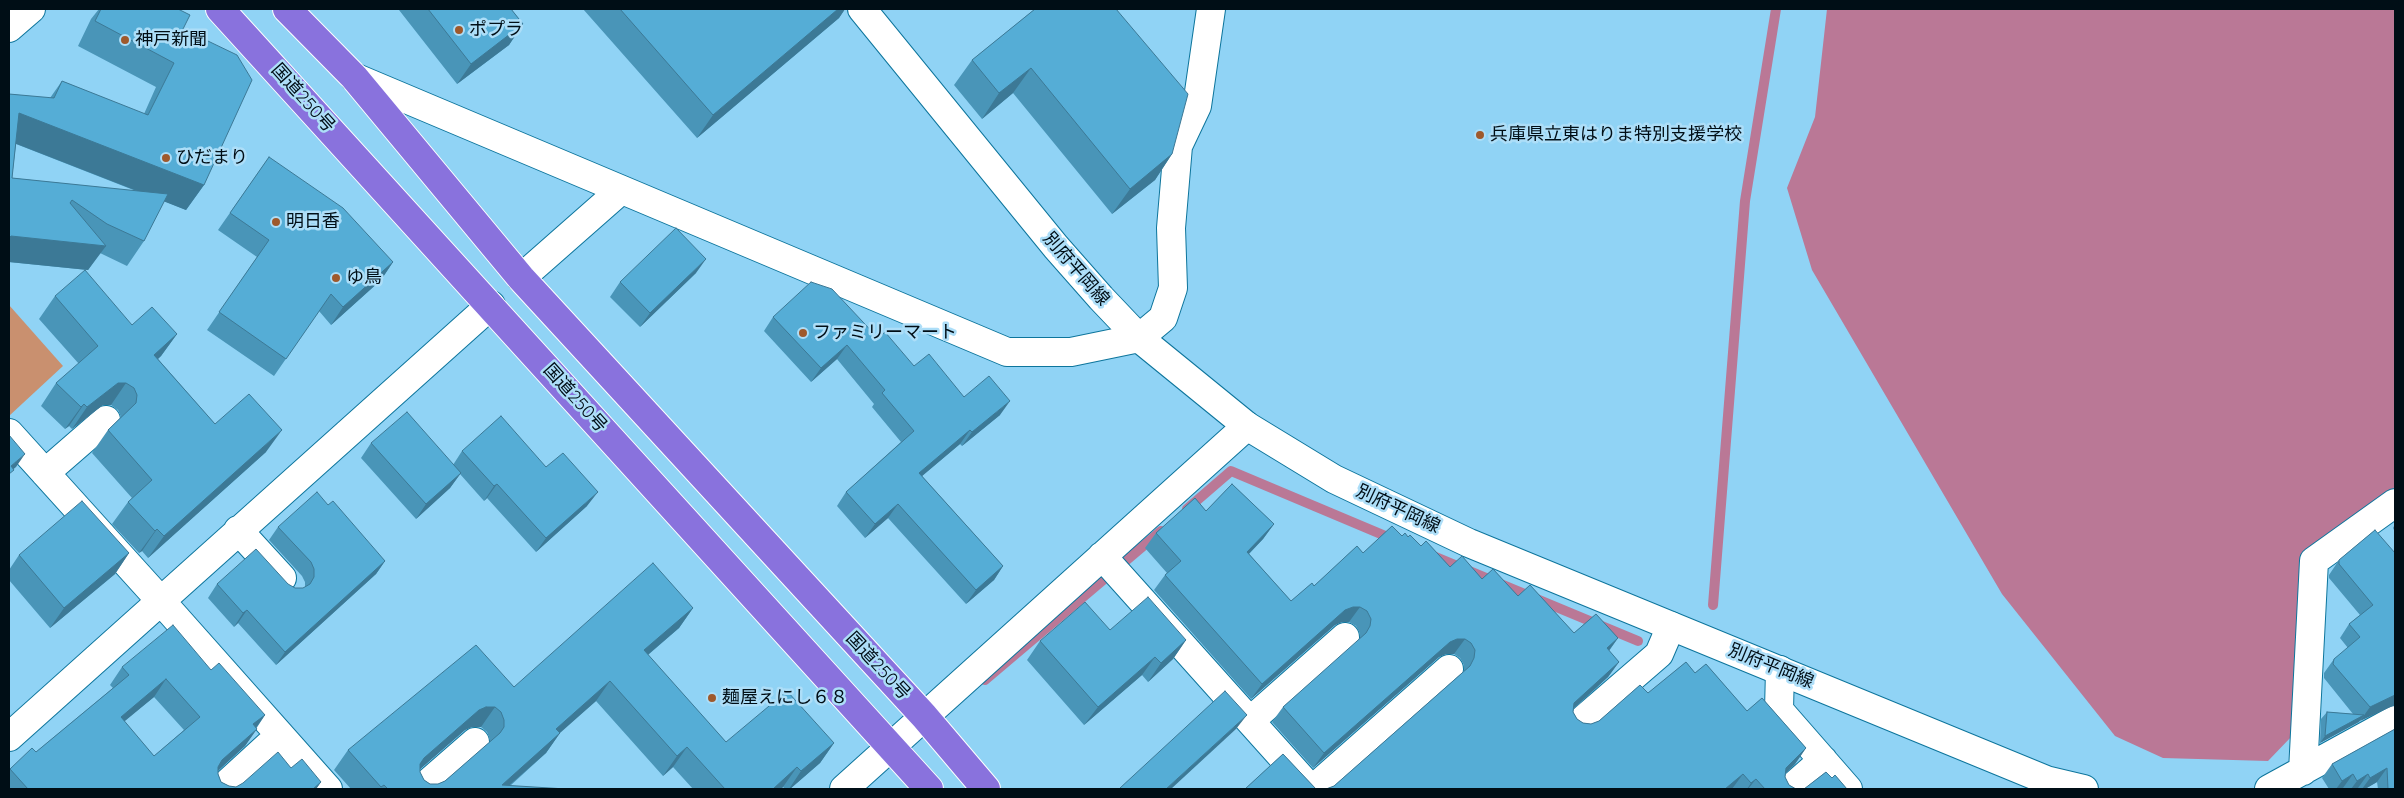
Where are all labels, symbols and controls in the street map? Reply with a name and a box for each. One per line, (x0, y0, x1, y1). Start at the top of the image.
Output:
place label: ポプラ (469, 19, 523, 41)
marker: ポプラ (453, 24, 465, 36)
place label: 神戸新聞 (135, 29, 207, 51)
marker: 神戸新聞 (119, 34, 131, 46)
street label: 国道250号 (267, 59, 339, 137)
place label: 兵庫県立東はりま特別支援学校 (1490, 124, 1742, 146)
marker: 兵庫県立東はりま特別支援学校 (1474, 129, 1486, 141)
place label: ひだまり (176, 147, 248, 169)
marker: ひだまり (160, 152, 172, 164)
place label: 明日香 (286, 211, 340, 233)
marker: 明日香 (270, 216, 282, 228)
street label: 別府平岡線 (1038, 228, 1114, 310)
place label: ゆ鳥 (346, 267, 382, 289)
marker: ゆ鳥 (330, 272, 342, 284)
place label: ファミリーマート (813, 322, 957, 344)
marker: ファミリーマート (797, 327, 809, 339)
street label: 国道250号 (539, 359, 611, 437)
street label: 別府平岡線 (1353, 480, 1443, 538)
street label: 国道250号 (841, 628, 915, 704)
street label: 別府平岡線 (1725, 639, 1817, 693)
place label: 麺屋えにし６８ (722, 687, 848, 709)
marker: 麺屋えにし６８ (706, 692, 718, 704)

